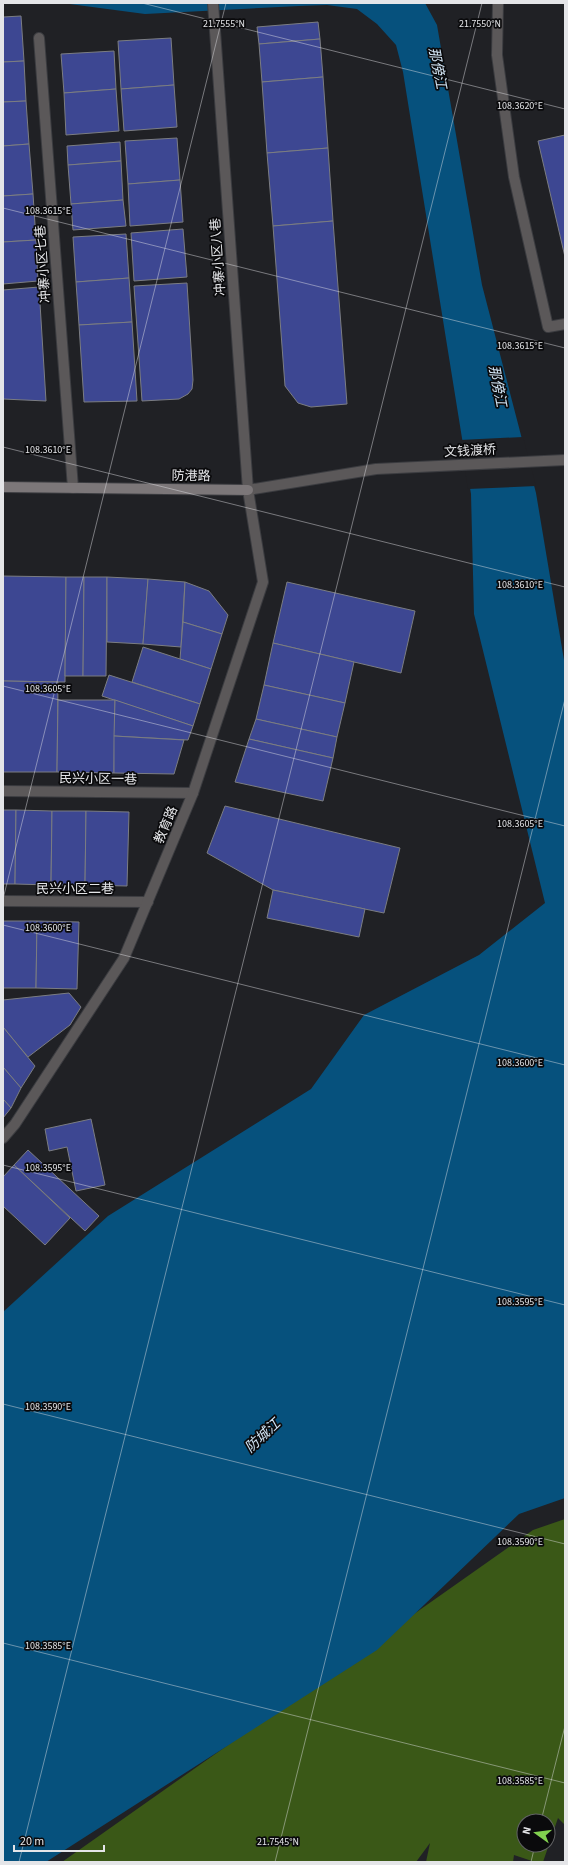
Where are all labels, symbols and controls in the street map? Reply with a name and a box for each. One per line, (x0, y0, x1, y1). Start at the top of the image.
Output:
text: 21.7555°N (203, 17, 245, 31)
text: 21.7550°N (459, 17, 501, 31)
water label: 那傍江 (423, 45, 451, 92)
text: 108.3620°E (497, 99, 543, 113)
text: 108.3615°E (25, 204, 71, 218)
street label: 冲寨小区八巷 (206, 217, 230, 297)
street label: 冲寨小区七巷 (31, 224, 55, 304)
text: 108.3615°E (497, 339, 543, 353)
water label: 那傍江 (483, 363, 511, 410)
street label: 文钱渡桥 (444, 441, 496, 461)
text: 108.3610°E (25, 443, 71, 457)
street label: 防港路 (171, 467, 211, 485)
text: 108.3610°E (497, 578, 543, 592)
text: 108.3605°E (25, 682, 71, 696)
street label: 民兴小区一巷 (59, 769, 137, 789)
street label: 教育路 (150, 804, 182, 846)
text: 108.3605°E (497, 817, 543, 831)
street label: 民兴小区二巷 (36, 880, 114, 898)
text: 108.3600°E (25, 921, 71, 935)
text: 108.3600°E (497, 1056, 543, 1070)
text: 108.3595°E (25, 1161, 71, 1175)
text: 108.3595°E (497, 1295, 543, 1309)
text: 108.3590°E (25, 1400, 71, 1414)
water label: 防城江 (241, 1413, 287, 1458)
text: 108.3590°E (497, 1535, 543, 1549)
text: 108.3585°E (25, 1639, 71, 1653)
text: 108.3585°E (497, 1774, 543, 1788)
north arrow (516, 1813, 556, 1853)
text: N (519, 1825, 535, 1836)
scale bar (14, 1827, 104, 1853)
text: 20 m (20, 1833, 44, 1850)
text: 21.7545°N (257, 1835, 299, 1849)

